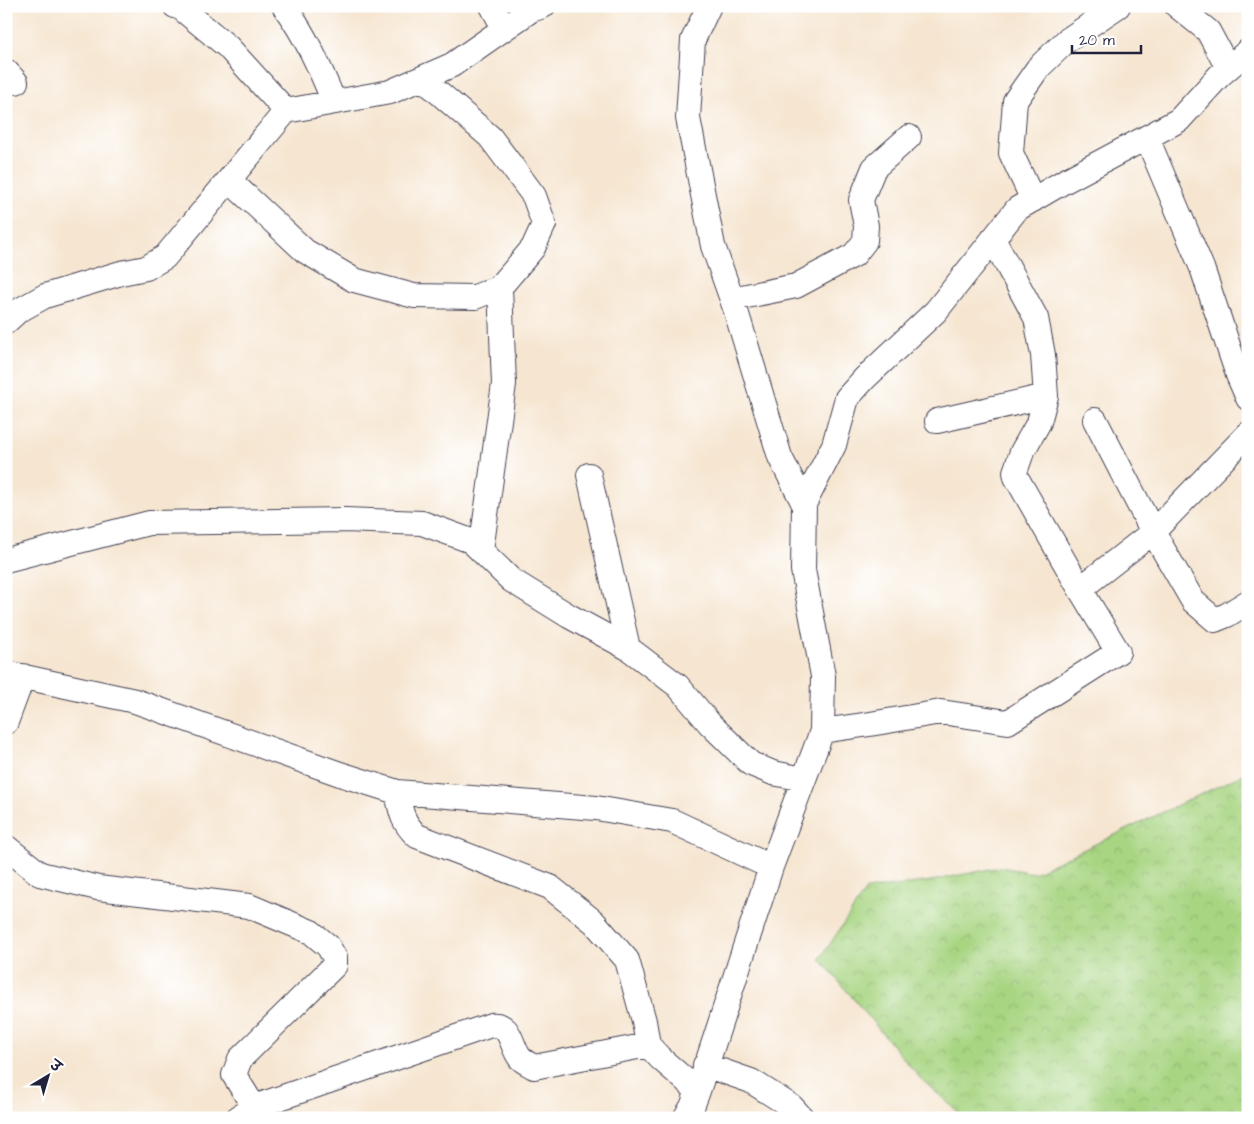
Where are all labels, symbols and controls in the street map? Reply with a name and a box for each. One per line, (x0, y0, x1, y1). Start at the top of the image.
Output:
scale bar (1072, 22, 1140, 54)
text: 20 m (1079, 30, 1115, 51)
north arrow (22, 1052, 72, 1102)
text: उ (44, 1055, 67, 1078)

